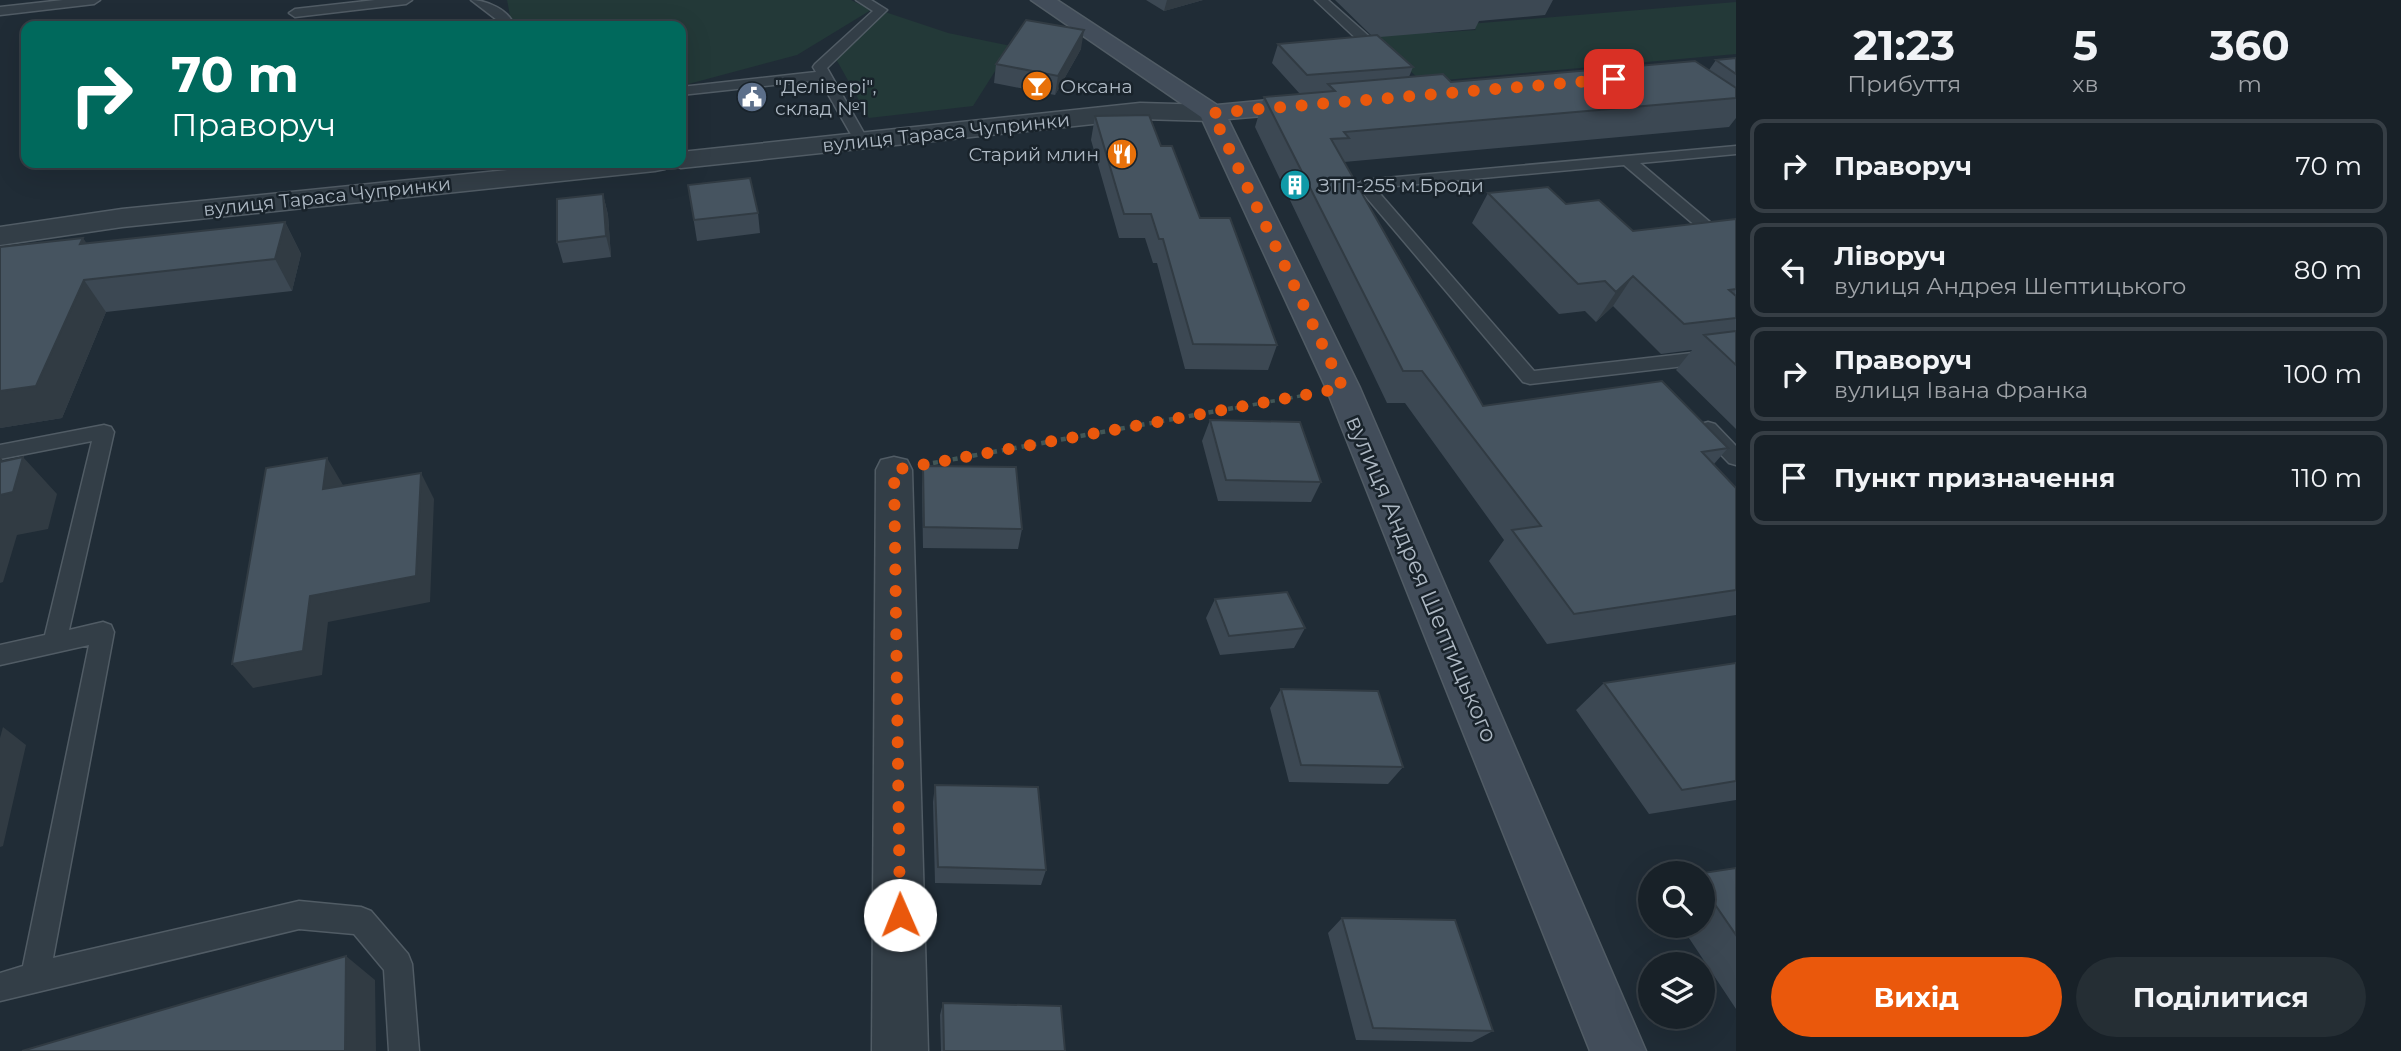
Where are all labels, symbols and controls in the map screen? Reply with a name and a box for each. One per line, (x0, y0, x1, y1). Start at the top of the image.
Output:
text: 21:23 (1853, 19, 1955, 71)
text: 5 (2073, 19, 2098, 71)
text: 360 (2210, 19, 2290, 71)
text: 70 m (171, 45, 299, 104)
icon: right (56, 49, 147, 140)
pin (1584, 49, 1644, 109)
icon: arrive (1595, 60, 1633, 98)
bar icon: Оксана (1020, 69, 1054, 103)
text: Прибуття (1847, 70, 1961, 98)
text: хв (2072, 70, 2098, 98)
text: m (2238, 70, 2262, 98)
place label: "Делівері", склад №1 (775, 75, 876, 120)
place label: Оксана (1060, 75, 1133, 98)
public building icon: "Делівері", склад №1 (735, 80, 769, 114)
text: Праворуч (171, 105, 336, 144)
street label: вулиця Тараса Чупринки (821, 108, 1071, 157)
restaurant icon: Старий млин (1105, 137, 1139, 171)
place label: Старий млин (969, 143, 1099, 166)
icon: right (1775, 147, 1813, 185)
text: Праворуч (1834, 150, 1972, 182)
text: 70 m (2296, 150, 2362, 182)
building icon: ЗТП-255 м.Броди (1278, 168, 1312, 202)
street label: вулиця Тараса Чупринки (202, 172, 452, 221)
place label: ЗТП-255 м.Броди (1318, 174, 1484, 197)
text: Ліворуч (1834, 240, 1946, 272)
icon: left (1775, 251, 1813, 289)
text: 80 m (2294, 254, 2362, 286)
text: вулиця Андрея Шептицького (1834, 272, 2186, 300)
text: Праворуч (1834, 344, 1972, 376)
icon: right (1775, 355, 1813, 393)
text: 100 m (2284, 358, 2362, 390)
text: вулиця Івана Франка (1834, 376, 2088, 404)
street label: вулиця Андрея Шептицького (1340, 411, 1504, 747)
icon: arrive (1775, 459, 1813, 497)
text: Пункт призначення (1834, 462, 2115, 494)
text: 110 m (2292, 462, 2362, 494)
map controls (1638, 861, 1715, 1029)
button: search (1638, 861, 1715, 938)
position arrow (863, 878, 937, 952)
button: layers (1638, 952, 1715, 1029)
button: Вихід (1771, 957, 2062, 1037)
button: Поділитися (2076, 957, 2366, 1037)

